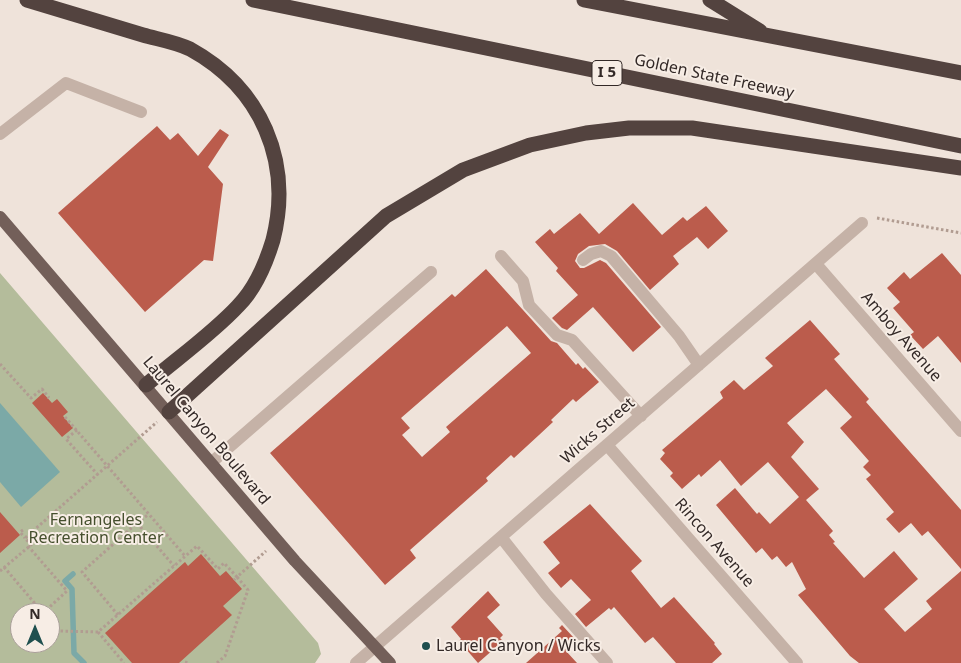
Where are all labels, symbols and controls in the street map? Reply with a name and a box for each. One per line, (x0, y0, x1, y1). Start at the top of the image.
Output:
street label: Golden State Freeway (632, 51, 796, 103)
road number: I 5 (592, 60, 622, 86)
street label: Amboy Avenue (857, 288, 945, 386)
street label: Laurel Canyon Boulevard (138, 353, 274, 509)
street label: Wicks Street (557, 394, 639, 468)
street label: Rincon Avenue (670, 495, 758, 591)
park label: Fernangeles Recreation Center (28, 510, 164, 548)
north arrow (10, 603, 60, 653)
text: N (29, 604, 41, 623)
place label: Laurel Canyon / Wicks (436, 636, 601, 656)
marker: Laurel Canyon / Wicks (420, 640, 432, 652)

